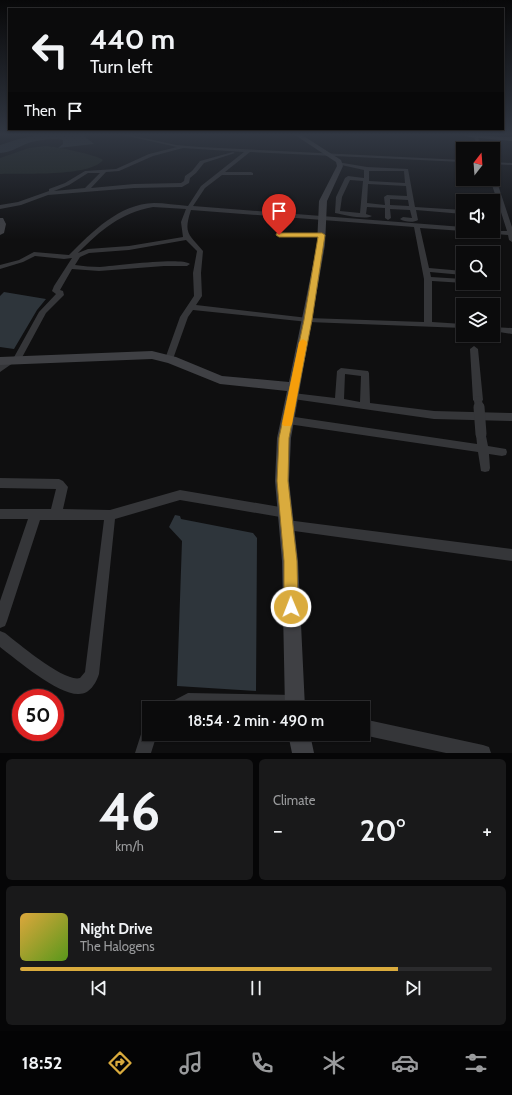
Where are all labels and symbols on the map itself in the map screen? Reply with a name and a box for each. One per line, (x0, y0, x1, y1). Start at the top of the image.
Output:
north arrow (456, 142, 500, 186)
pin (262, 194, 296, 235)
position arrow (270, 586, 312, 628)
speed limit sign: 50 (12, 689, 64, 741)

